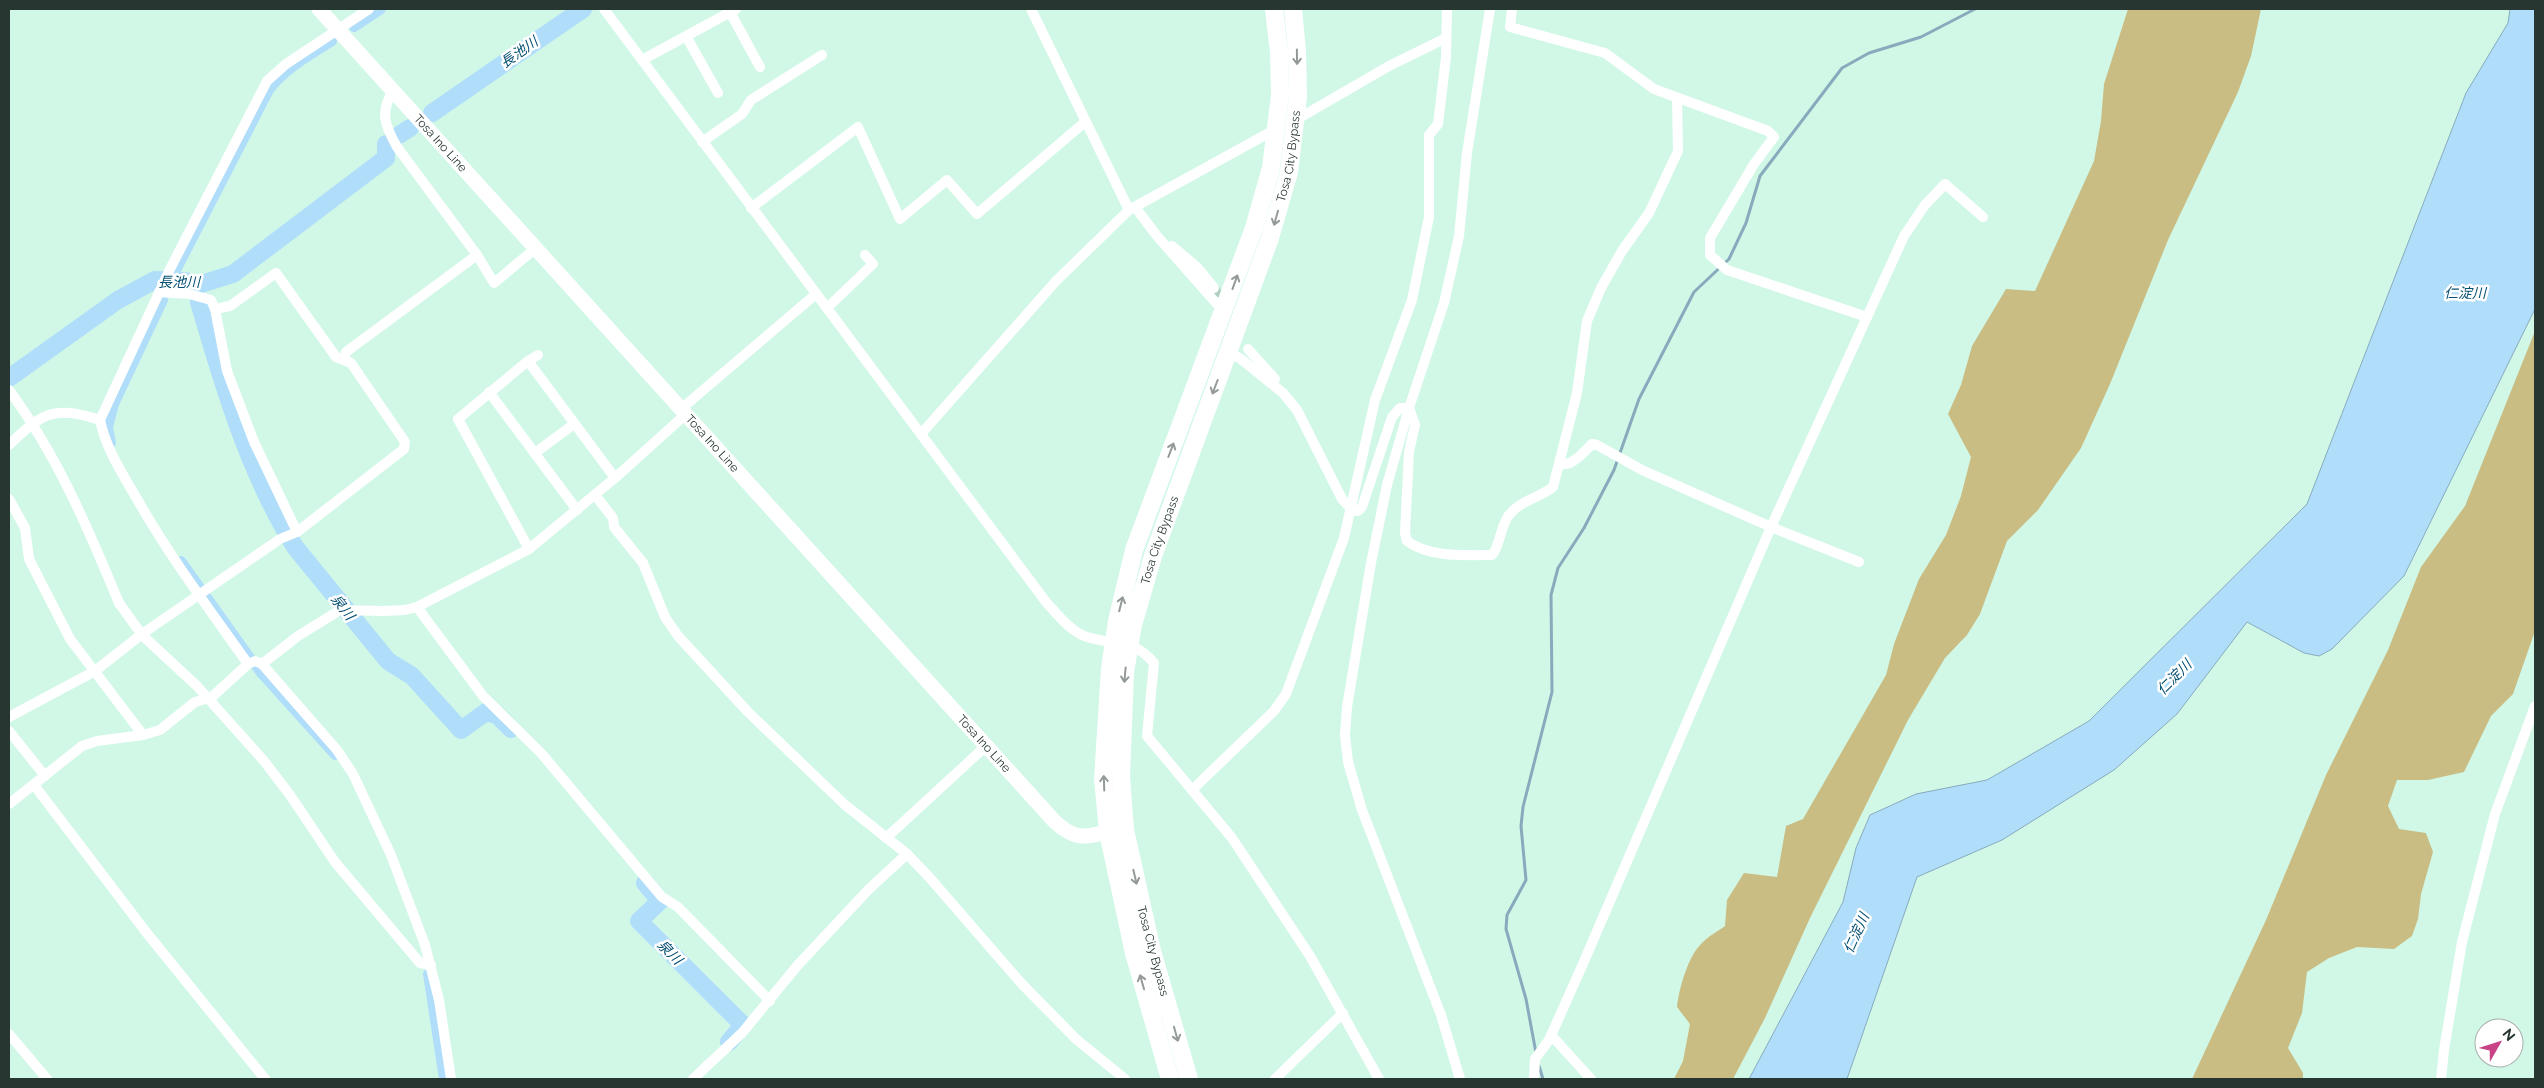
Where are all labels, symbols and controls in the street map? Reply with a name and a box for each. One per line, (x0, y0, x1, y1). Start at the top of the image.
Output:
water label: 長池川 (497, 32, 542, 71)
one-way arrow (1292, 49, 1302, 65)
street label: Tosa City Bypass (1274, 110, 1303, 204)
street label: Tosa Ino Line (411, 112, 470, 175)
one-way arrow (1271, 209, 1280, 225)
water label: 長池川 (158, 274, 202, 290)
one-way arrow (1231, 275, 1240, 290)
water label: 仁淀川 (2444, 285, 2488, 301)
one-way arrow (1210, 379, 1219, 394)
street label: Tosa Ino Line (683, 412, 742, 475)
one-way arrow (1168, 443, 1177, 458)
street label: Tosa City Bypass (1138, 494, 1182, 586)
water label: 泉川 (328, 591, 359, 624)
one-way arrow (1117, 597, 1126, 613)
water label: 仁淀川 (2153, 655, 2196, 698)
one-way arrow (1121, 666, 1130, 682)
street label: Tosa Ino Line (955, 712, 1014, 775)
one-way arrow (1099, 776, 1109, 792)
one-way arrow (1131, 869, 1140, 885)
street label: Tosa City Bypass (1134, 904, 1172, 998)
water label: 仁淀川 (1840, 909, 1873, 955)
water label: 泉川 (654, 936, 687, 969)
one-way arrow (1136, 974, 1146, 990)
north arrow (2474, 1018, 2524, 1068)
one-way arrow (1172, 1026, 1182, 1042)
text: N (2500, 1026, 2519, 1044)

